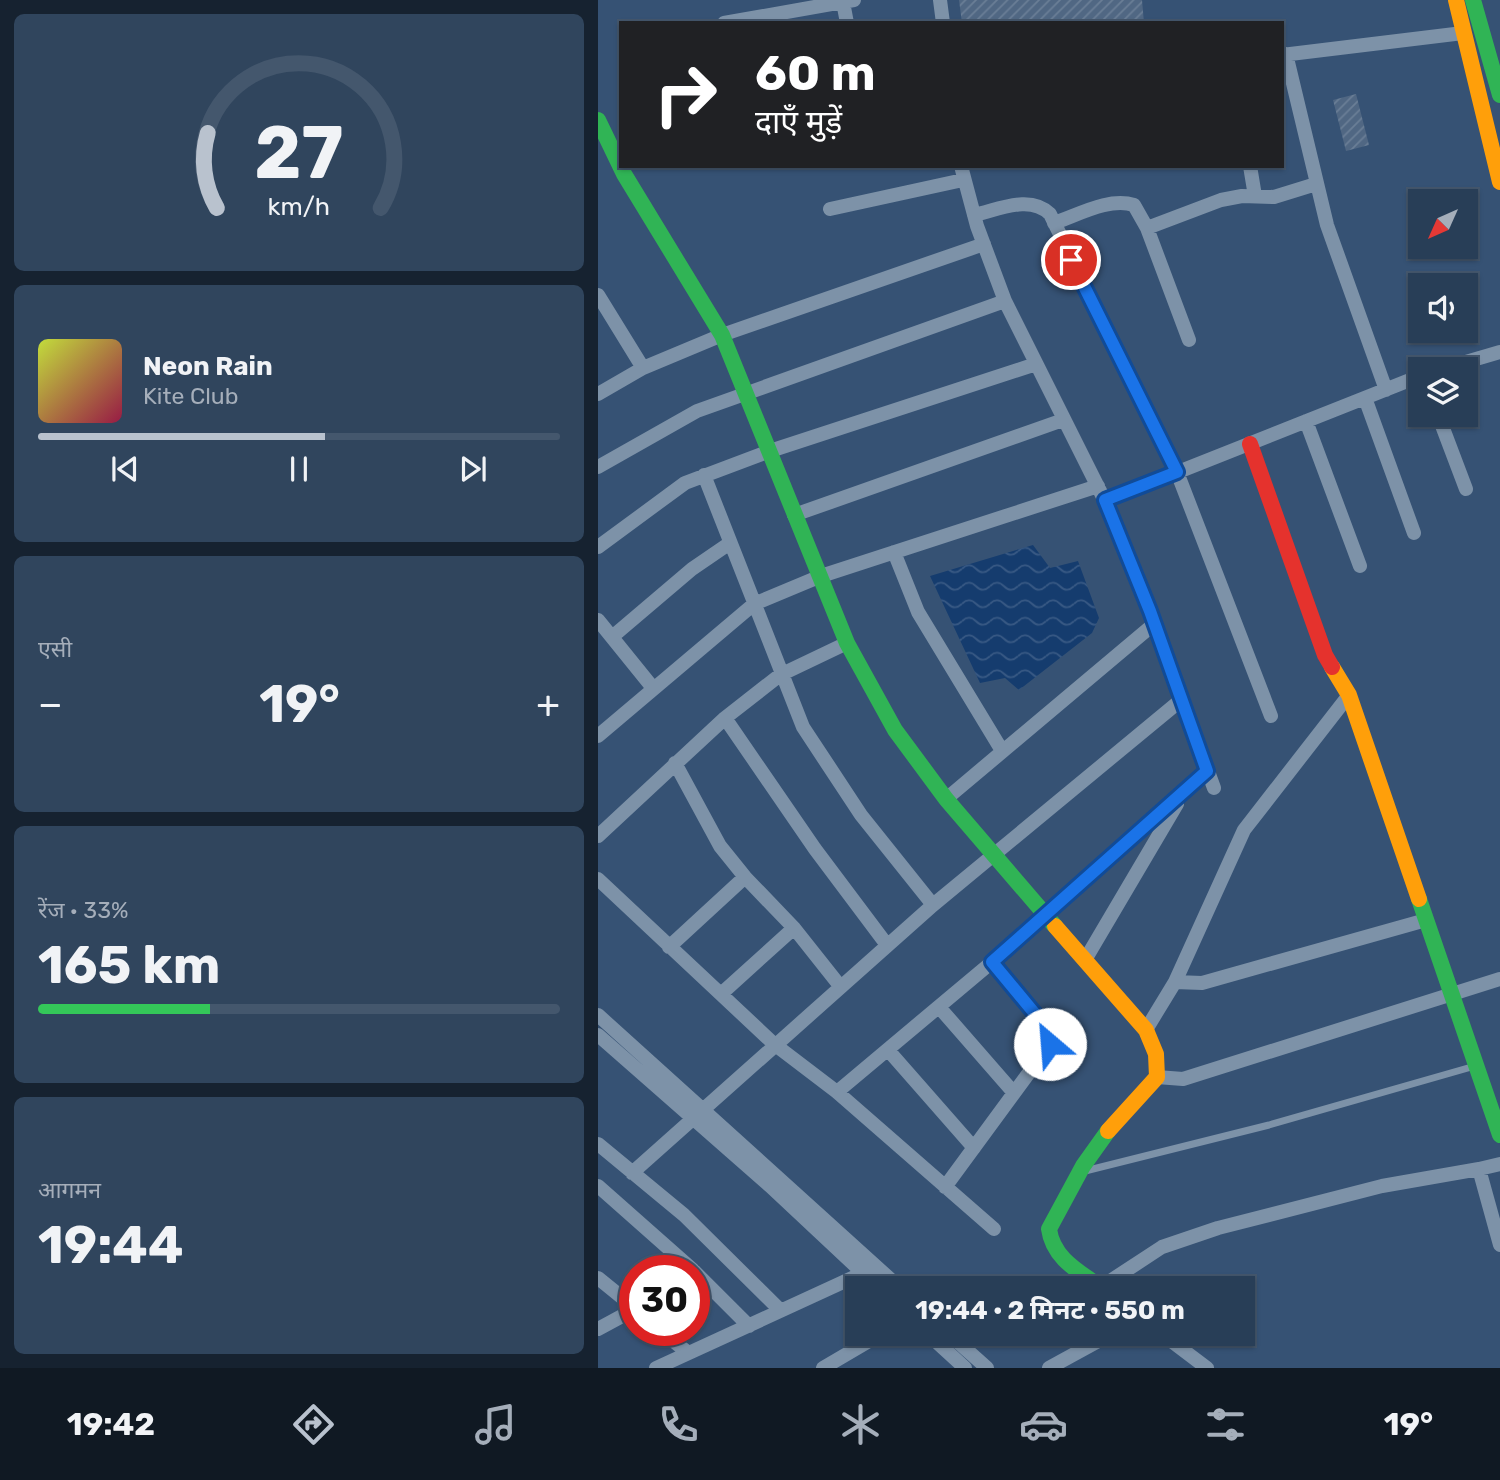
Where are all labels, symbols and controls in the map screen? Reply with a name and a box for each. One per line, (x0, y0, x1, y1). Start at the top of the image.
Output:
text: 60 m (755, 44, 876, 102)
icon: right (640, 49, 731, 140)
text: दाएँ मुड़ें (755, 103, 842, 141)
text: 27 (254, 111, 344, 197)
north arrow (1408, 189, 1478, 259)
map controls (1408, 189, 1478, 427)
text: km/h (268, 192, 330, 221)
pin (1041, 230, 1101, 290)
icon: arrive (1052, 241, 1090, 279)
button: sound (1408, 273, 1478, 343)
text: Neon Rain (143, 351, 273, 382)
button: layers (1408, 357, 1478, 427)
text: Kite Club (143, 382, 238, 410)
icon: previous (106, 450, 144, 488)
icon: pause (280, 450, 318, 488)
icon: next (454, 450, 492, 488)
text: एसी (38, 635, 72, 663)
text: 19° (259, 673, 340, 735)
text: − (38, 681, 63, 727)
text: + (536, 681, 560, 727)
text: रेंज · 33% (38, 896, 128, 924)
text: 165 km (38, 934, 220, 996)
position arrow (1013, 1007, 1087, 1081)
text: आगमन (38, 1176, 101, 1204)
text: 19:44 (38, 1214, 183, 1276)
speed limit sign: 30 (619, 1255, 710, 1346)
text: 19:44 · 2 मिनट · 550 m (915, 1295, 1185, 1326)
icon: directions (289, 1400, 338, 1449)
icon: music (471, 1400, 520, 1449)
icon: phone (654, 1400, 703, 1449)
icon: climate (836, 1400, 885, 1449)
icon: car (1019, 1400, 1068, 1449)
icon: filters (1201, 1400, 1250, 1449)
text: 19:42 (67, 1405, 155, 1443)
text: 19° (1384, 1405, 1433, 1443)

